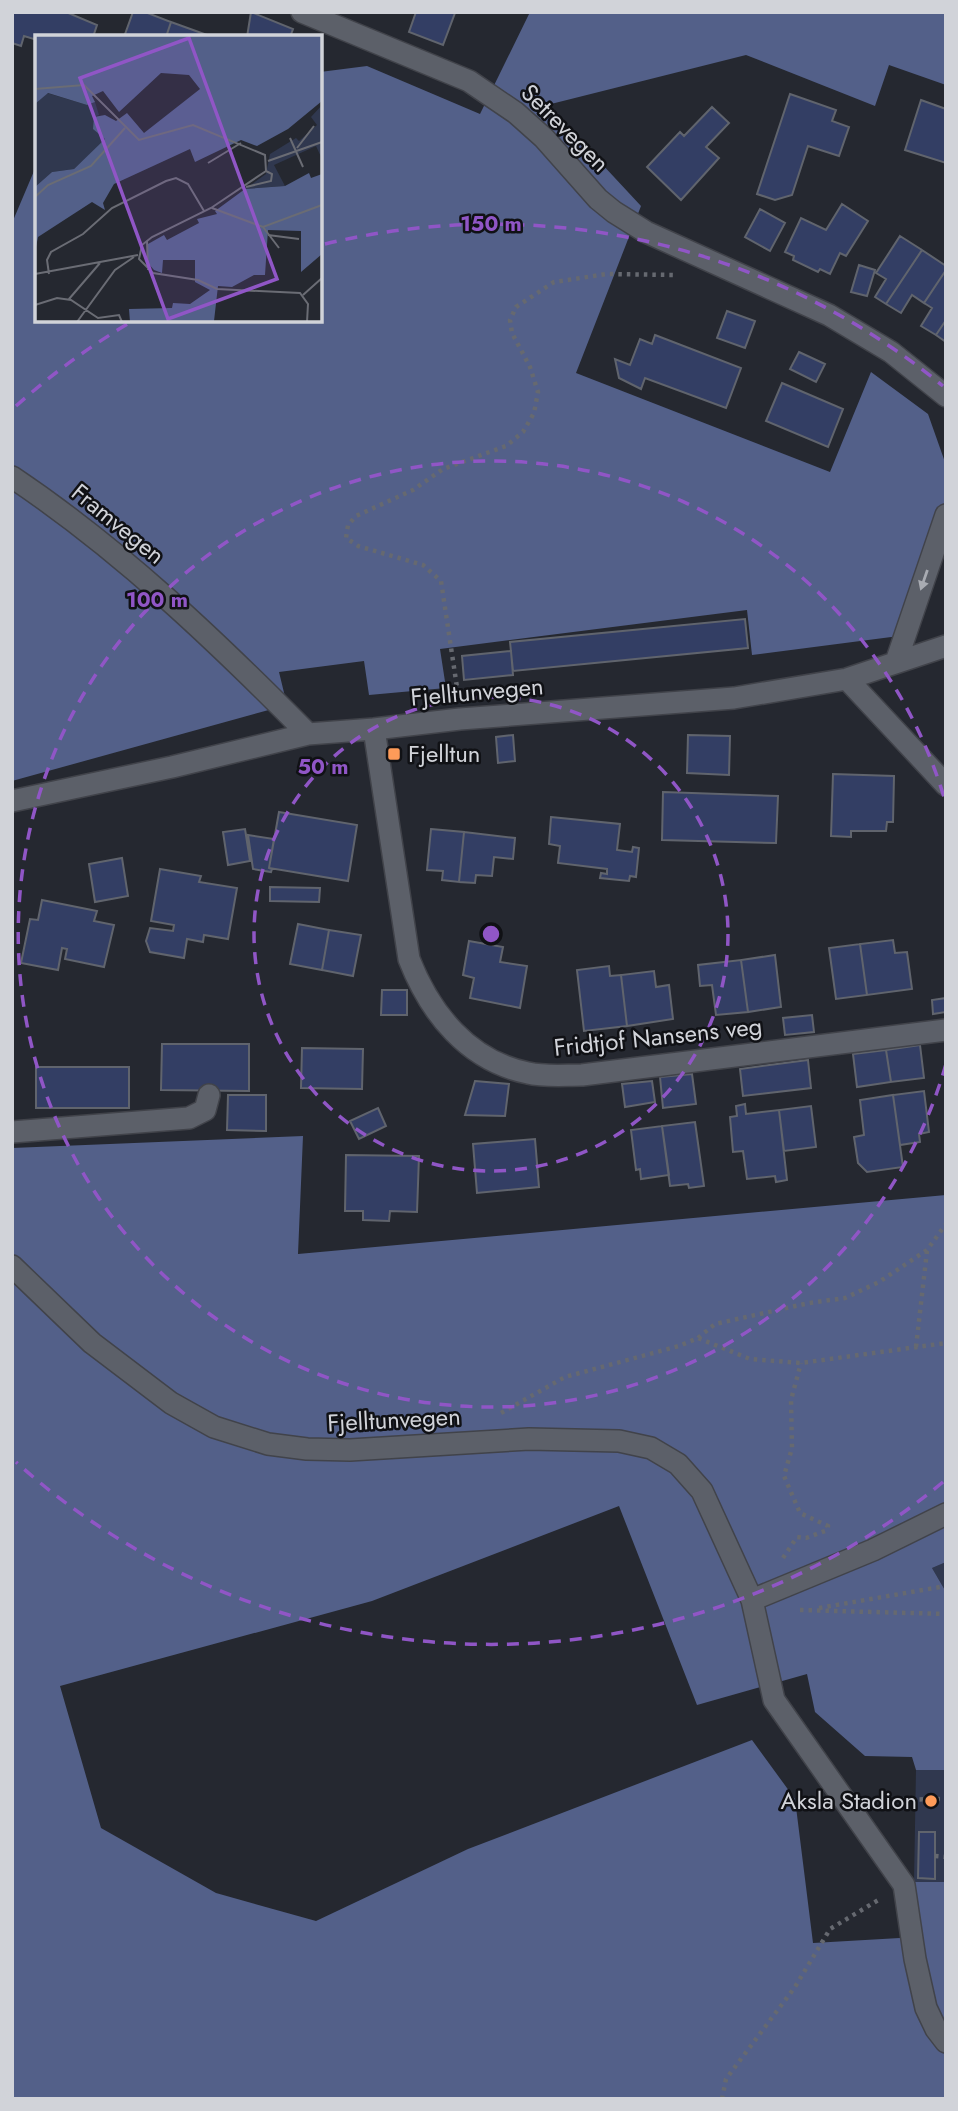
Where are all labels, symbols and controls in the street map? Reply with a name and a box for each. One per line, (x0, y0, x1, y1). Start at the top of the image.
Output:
inset map (35, 35, 322, 322)
street label: Setrevegen (513, 76, 617, 180)
text: 150 m (460, 209, 522, 239)
street label: Framvegen (64, 475, 173, 572)
one-way arrow (918, 569, 929, 590)
text: 100 m (126, 585, 188, 615)
street label: Fjelltunvegen (409, 668, 545, 715)
place label: Fjelltun (408, 736, 480, 771)
marker: Fjelltun (386, 746, 402, 762)
text: 50 m (298, 752, 348, 782)
centre of rings (479, 922, 503, 946)
street label: Fridtjof Nansens veg (552, 1008, 764, 1065)
street label: Fjelltunvegen (326, 1399, 462, 1440)
place label: Aksla Stadion (781, 1783, 917, 1818)
marker: Aksla Stadion (923, 1793, 939, 1809)

